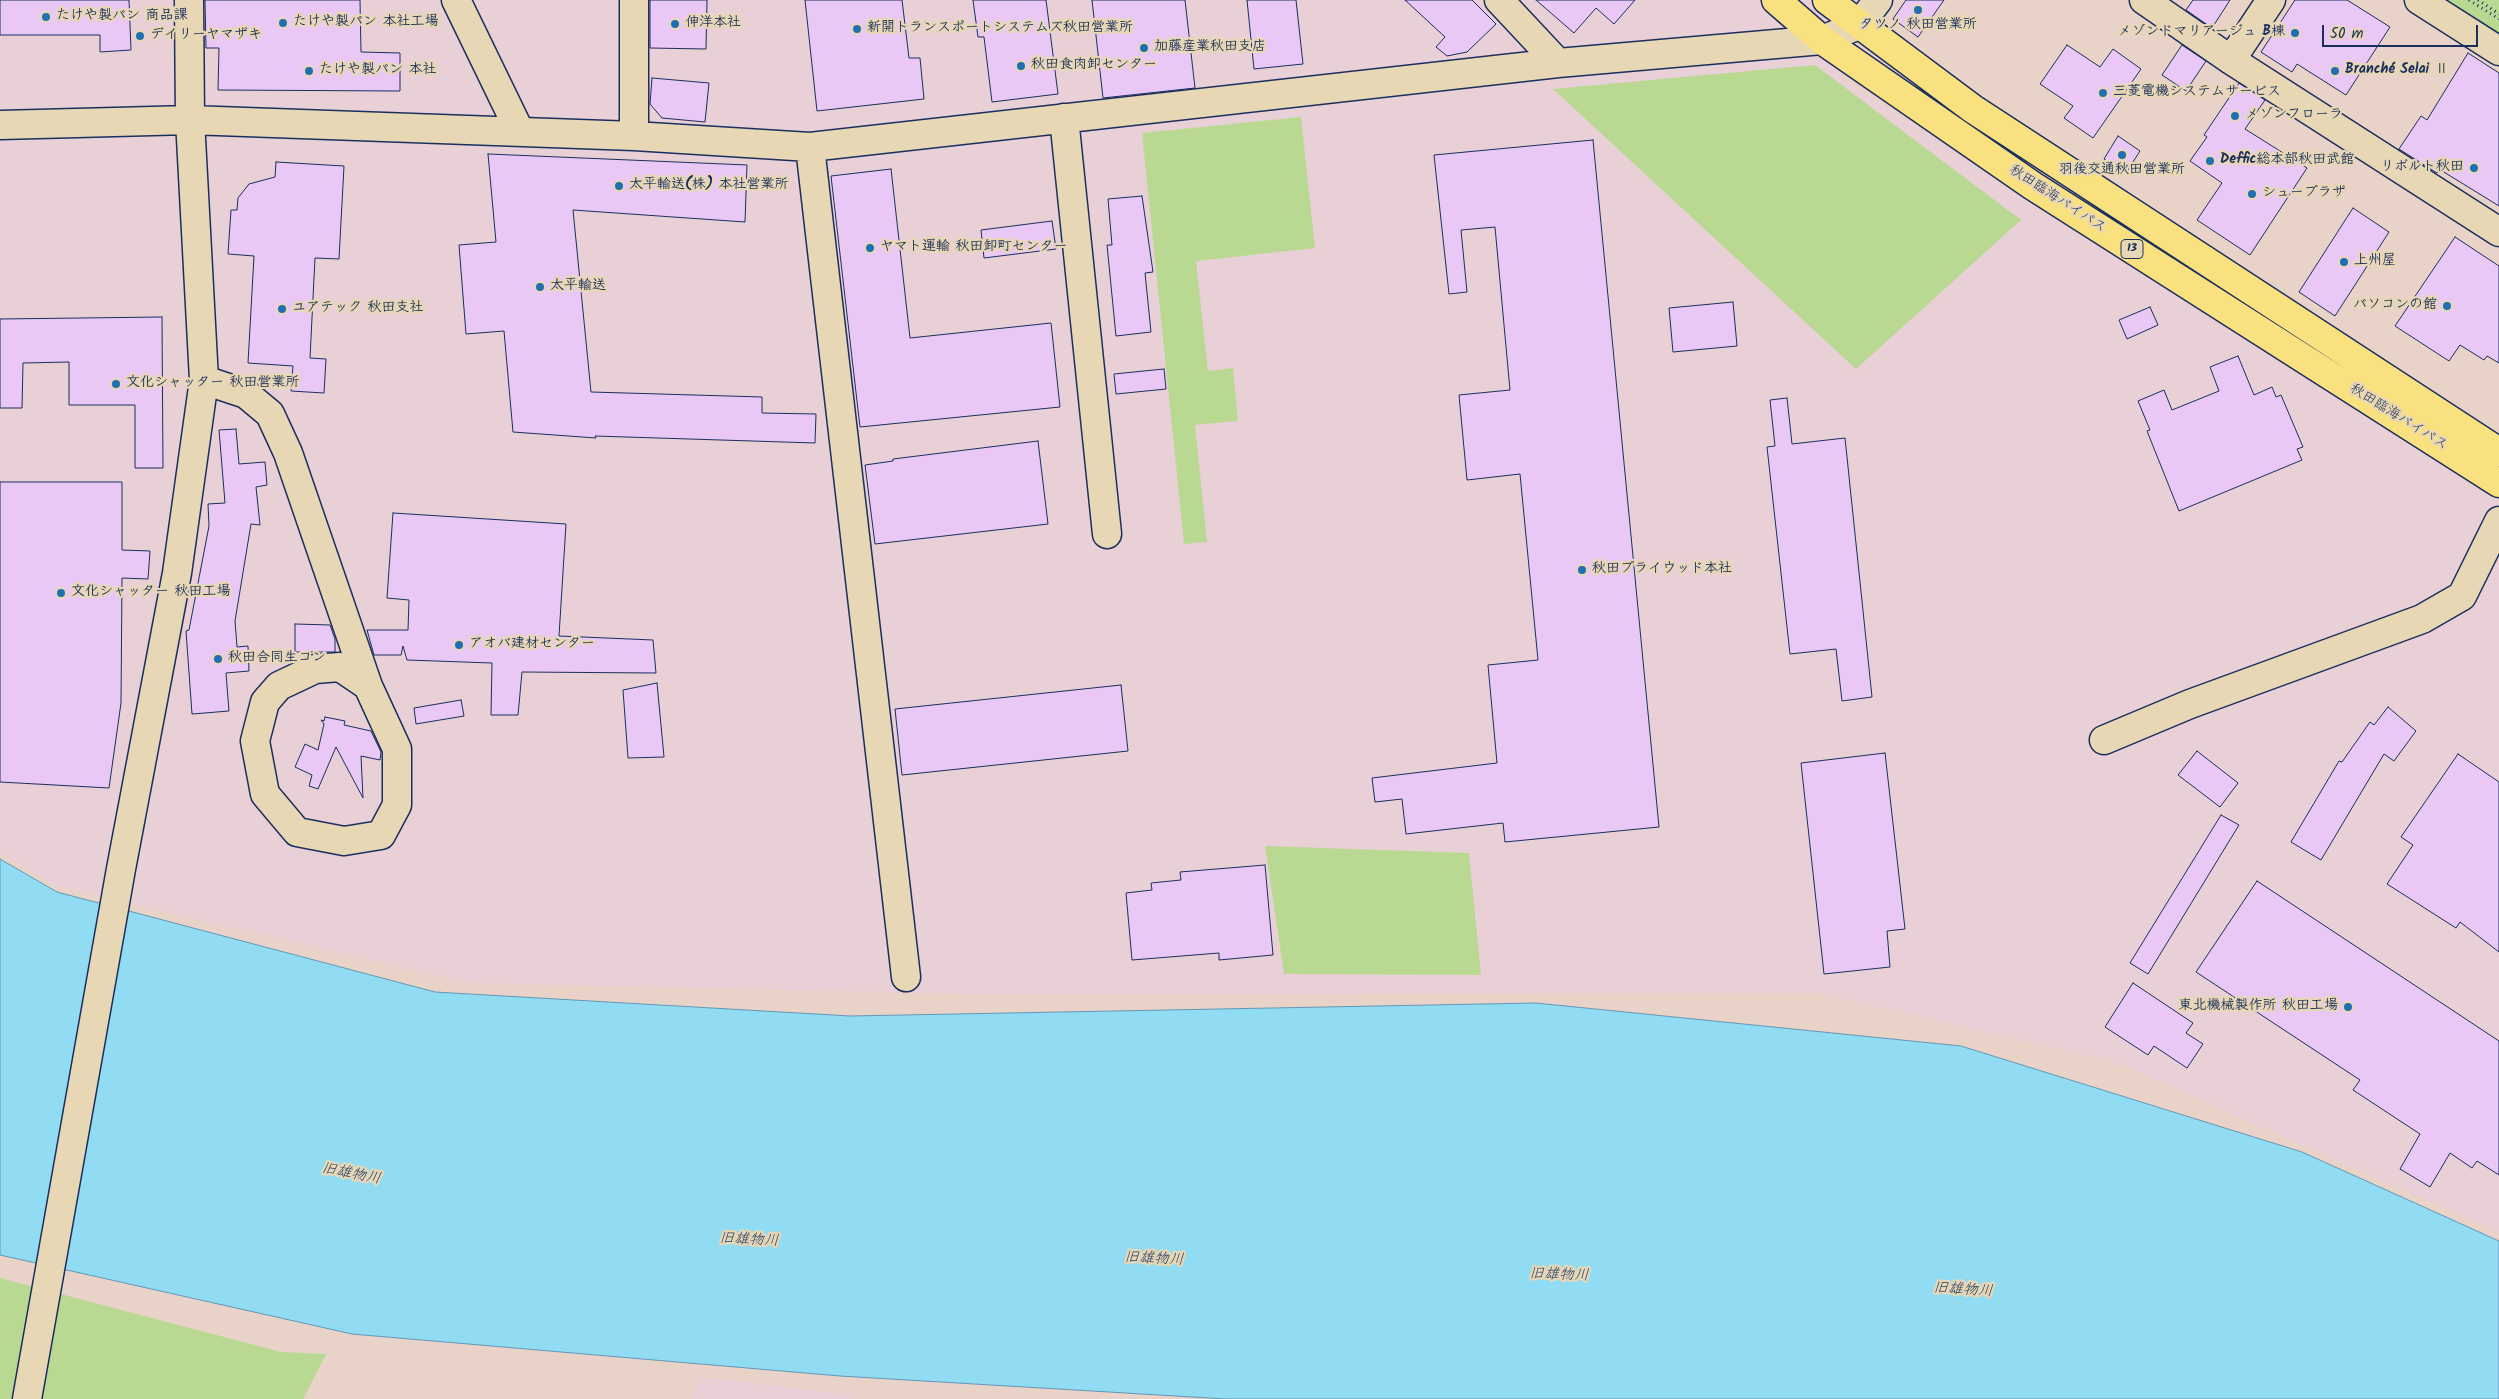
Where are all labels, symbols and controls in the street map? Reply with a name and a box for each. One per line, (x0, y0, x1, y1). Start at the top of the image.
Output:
marker: タツノ 秋田営業所 (1912, 4, 1924, 16)
place label: たけや製パン 商品課 (56, 9, 187, 25)
marker: たけや製パン 商品課 (40, 11, 52, 23)
place label: たけや製パン 本社工場 (293, 15, 438, 31)
scale bar (2324, 15, 2480, 47)
place label: 伸洋本社 (685, 16, 741, 32)
marker: たけや製パン 本社工場 (277, 17, 289, 29)
marker: 伸洋本社 (669, 18, 681, 30)
place label: タツノ 秋田営業所 (1859, 18, 1977, 34)
place label: 新開トランスポートシステムズ秋田営業所 (867, 21, 1133, 37)
text: 50 m (2330, 22, 2364, 46)
marker: 新開トランスポートシステムズ秋田営業所 (851, 23, 863, 35)
place label: メゾンドマリアージュ B棟 (2117, 25, 2285, 41)
marker: メゾンドマリアージュ B棟 (2289, 27, 2301, 39)
place label: デイリーヤマザキ (150, 28, 262, 44)
marker: デイリーヤマザキ (134, 30, 146, 42)
place label: 加藤産業秋田支店 (1154, 40, 1266, 56)
marker: 加藤産業秋田支店 (1138, 42, 1150, 54)
place label: 秋田食肉卸センター (1031, 58, 1157, 74)
marker: 秋田食肉卸センター (1015, 60, 1027, 72)
place label: たけや製パン 本社 (319, 63, 436, 79)
place label: Branché Selai Ⅱ (2345, 63, 2449, 79)
marker: たけや製パン 本社 (303, 65, 315, 77)
marker: Branché Selai Ⅱ (2329, 65, 2341, 77)
place label: 三菱電機システムサービス (2113, 85, 2281, 101)
marker: 三菱電機システムサービス (2097, 87, 2109, 99)
place label: メゾンフローラ (2245, 108, 2343, 124)
marker: メゾンフローラ (2229, 110, 2241, 122)
marker: 羽後交通秋田営業所 (2116, 149, 2128, 161)
place label: Deffic総本部秋田武館 (2220, 153, 2354, 169)
marker: Deffic総本部秋田武館 (2204, 155, 2216, 167)
place label: リボルト秋田 (2380, 160, 2464, 176)
street label: 秋田臨海バイパス (2005, 162, 2109, 238)
marker: リボルト秋田 (2468, 162, 2480, 174)
place label: 羽後交通秋田営業所 (2059, 163, 2185, 179)
place label: 太平輸送(株) 本社営業所 (629, 178, 789, 194)
marker: 太平輸送(株) 本社営業所 (613, 180, 625, 192)
place label: シュープラザ (2262, 186, 2346, 202)
marker: シュープラザ (2246, 188, 2258, 200)
place label: ヤマト運輸 秋田卸町センター (880, 240, 1067, 256)
road number: 13 (2121, 240, 2143, 258)
marker: ヤマト運輸 秋田卸町センター (864, 242, 876, 254)
place label: 上州屋 (2354, 254, 2396, 270)
marker: 上州屋 (2338, 256, 2350, 268)
place label: 太平輸送 (550, 279, 606, 295)
marker: 太平輸送 (534, 281, 546, 293)
place label: パソコンの館 (2353, 298, 2437, 314)
marker: パソコンの館 (2441, 300, 2453, 312)
place label: ユアテック 秋田支社 (292, 301, 423, 317)
marker: ユアテック 秋田支社 (276, 303, 288, 315)
place label: 文化シャッター 秋田営業所 (126, 376, 299, 392)
marker: 文化シャッター 秋田営業所 (110, 378, 122, 390)
street label: 秋田臨海バイパス (2346, 381, 2450, 455)
place label: 秋田プライウッド本社 (1592, 562, 1732, 578)
marker: 秋田プライウッド本社 (1576, 564, 1588, 576)
place label: 文化シャッター 秋田工場 (71, 585, 230, 601)
marker: 文化シャッター 秋田工場 (55, 587, 67, 599)
place label: アオバ建材センター (469, 637, 595, 653)
marker: アオバ建材センター (453, 639, 465, 651)
place label: 秋田合同生コン (228, 651, 326, 667)
marker: 秋田合同生コン (212, 653, 224, 665)
place label: 東北機械製作所 秋田工場 (2179, 999, 2338, 1015)
marker: 東北機械製作所 秋田工場 (2342, 1001, 2354, 1013)
water label: 旧雄物川 (320, 1160, 382, 1190)
water label: 旧雄物川 (719, 1230, 779, 1252)
water label: 旧雄物川 (1124, 1249, 1184, 1271)
water label: 旧雄物川 (1529, 1266, 1589, 1286)
water label: 旧雄物川 (1932, 1280, 1994, 1302)

